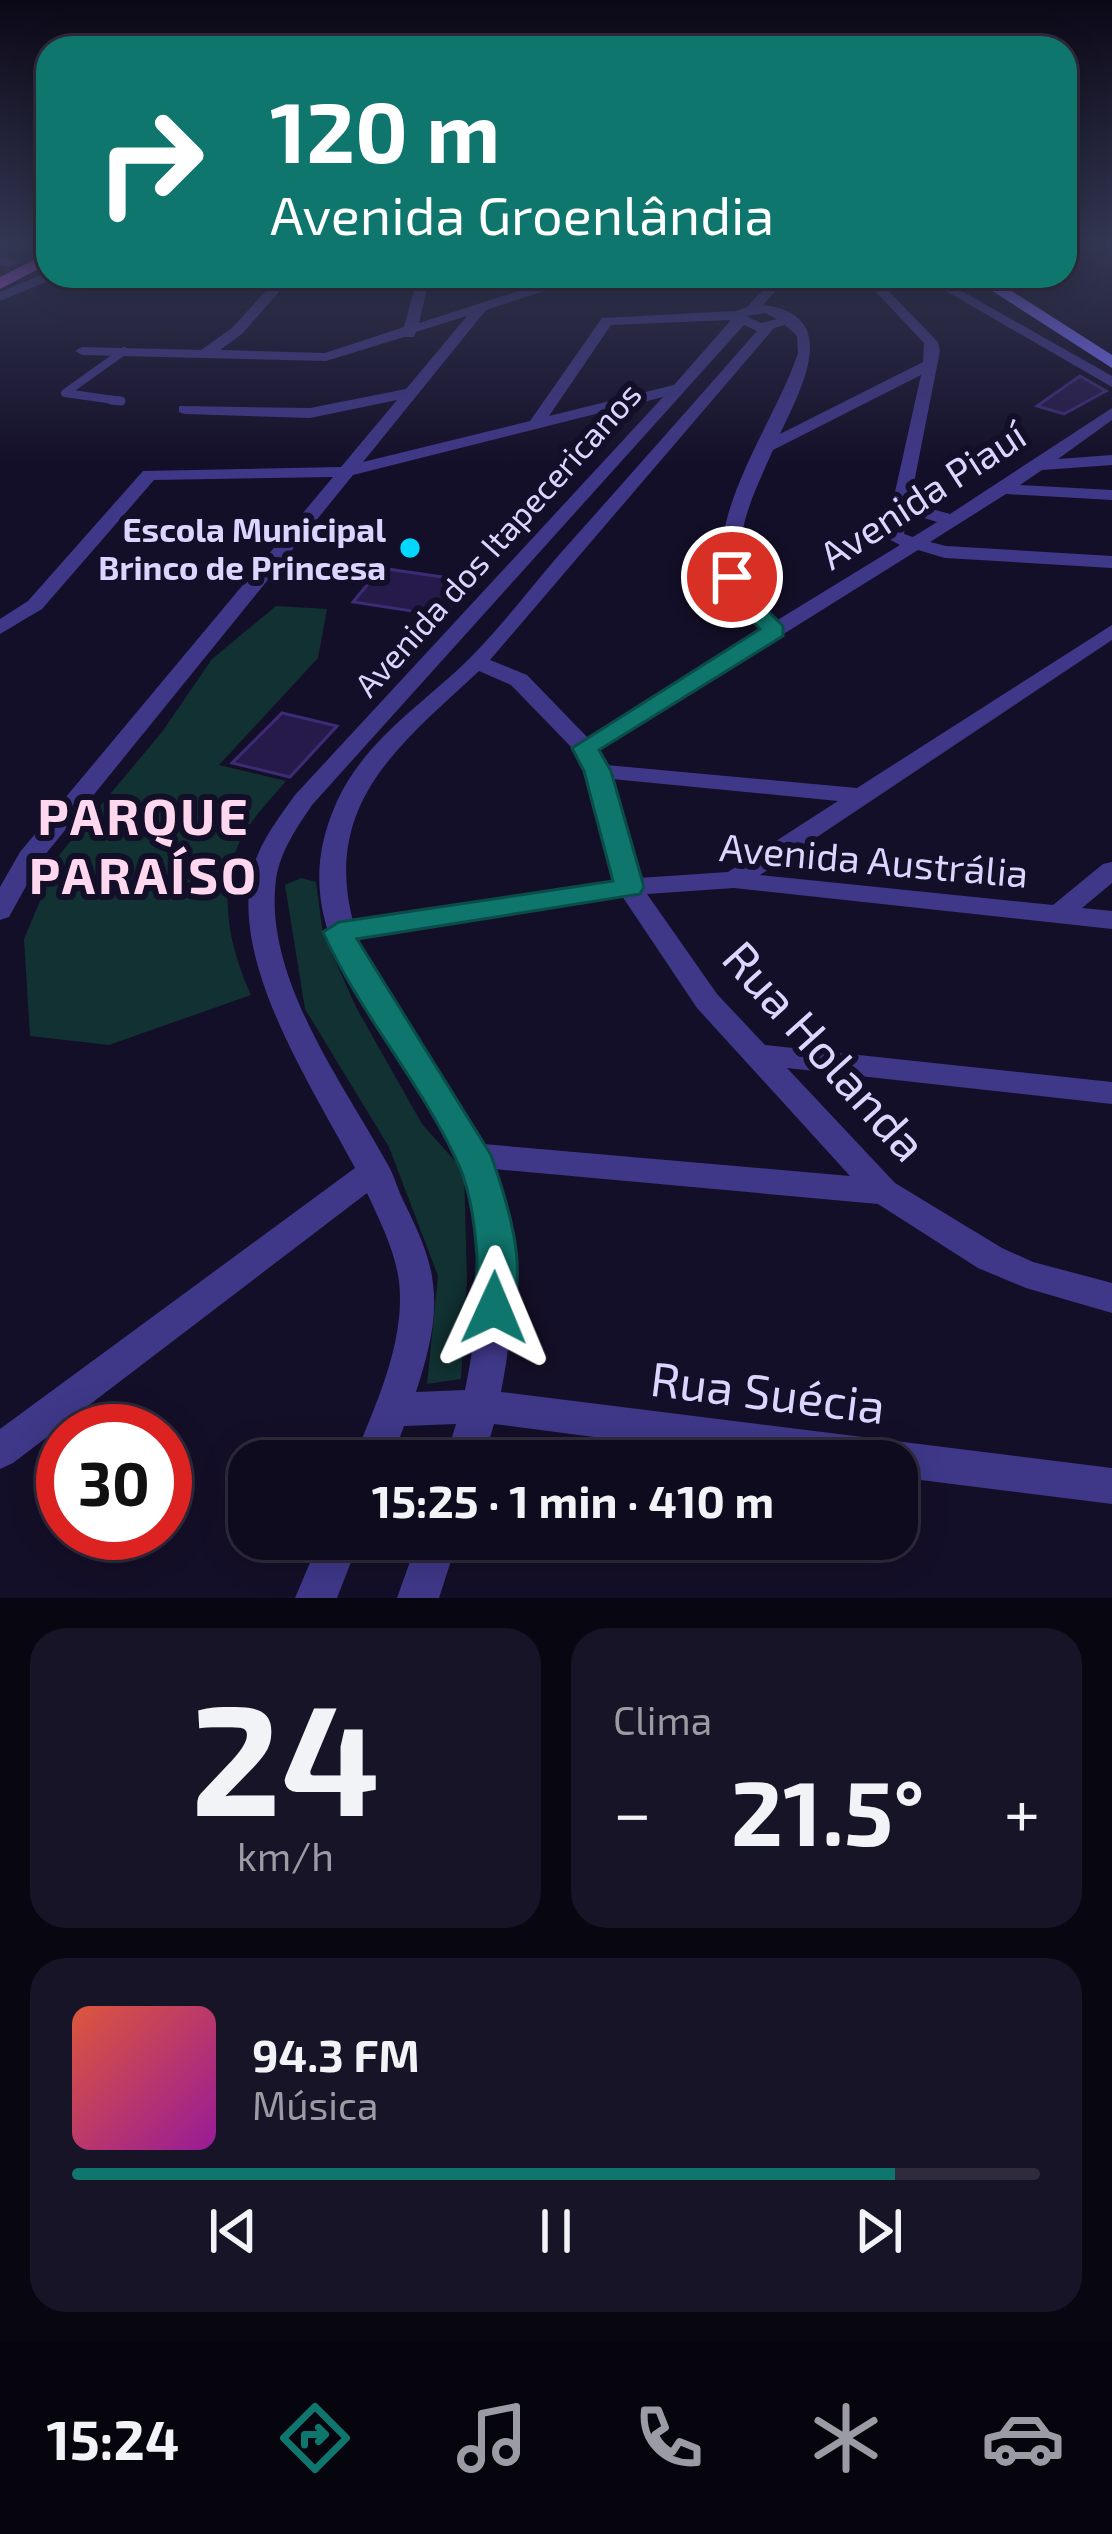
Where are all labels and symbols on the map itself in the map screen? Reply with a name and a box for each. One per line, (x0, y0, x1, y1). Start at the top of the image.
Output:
street label: Avenida dos Itapecericanos (345, 374, 649, 704)
street label: Avenida Piauí (810, 409, 1035, 578)
place label: Escola Municipal Brinco de Princesa (98, 509, 386, 587)
pin (681, 526, 783, 628)
marker: Escola Municipal Brinco de Princesa (397, 535, 423, 561)
district label: PARQUE PARAÍSO (29, 784, 259, 904)
street label: Avenida Austrália (718, 822, 1030, 896)
street label: Rua Holanda (712, 928, 940, 1172)
position arrow (431, 1245, 557, 1371)
street label: Rua Suécia (647, 1348, 889, 1434)
speed limit sign: 30 (36, 1404, 192, 1560)

